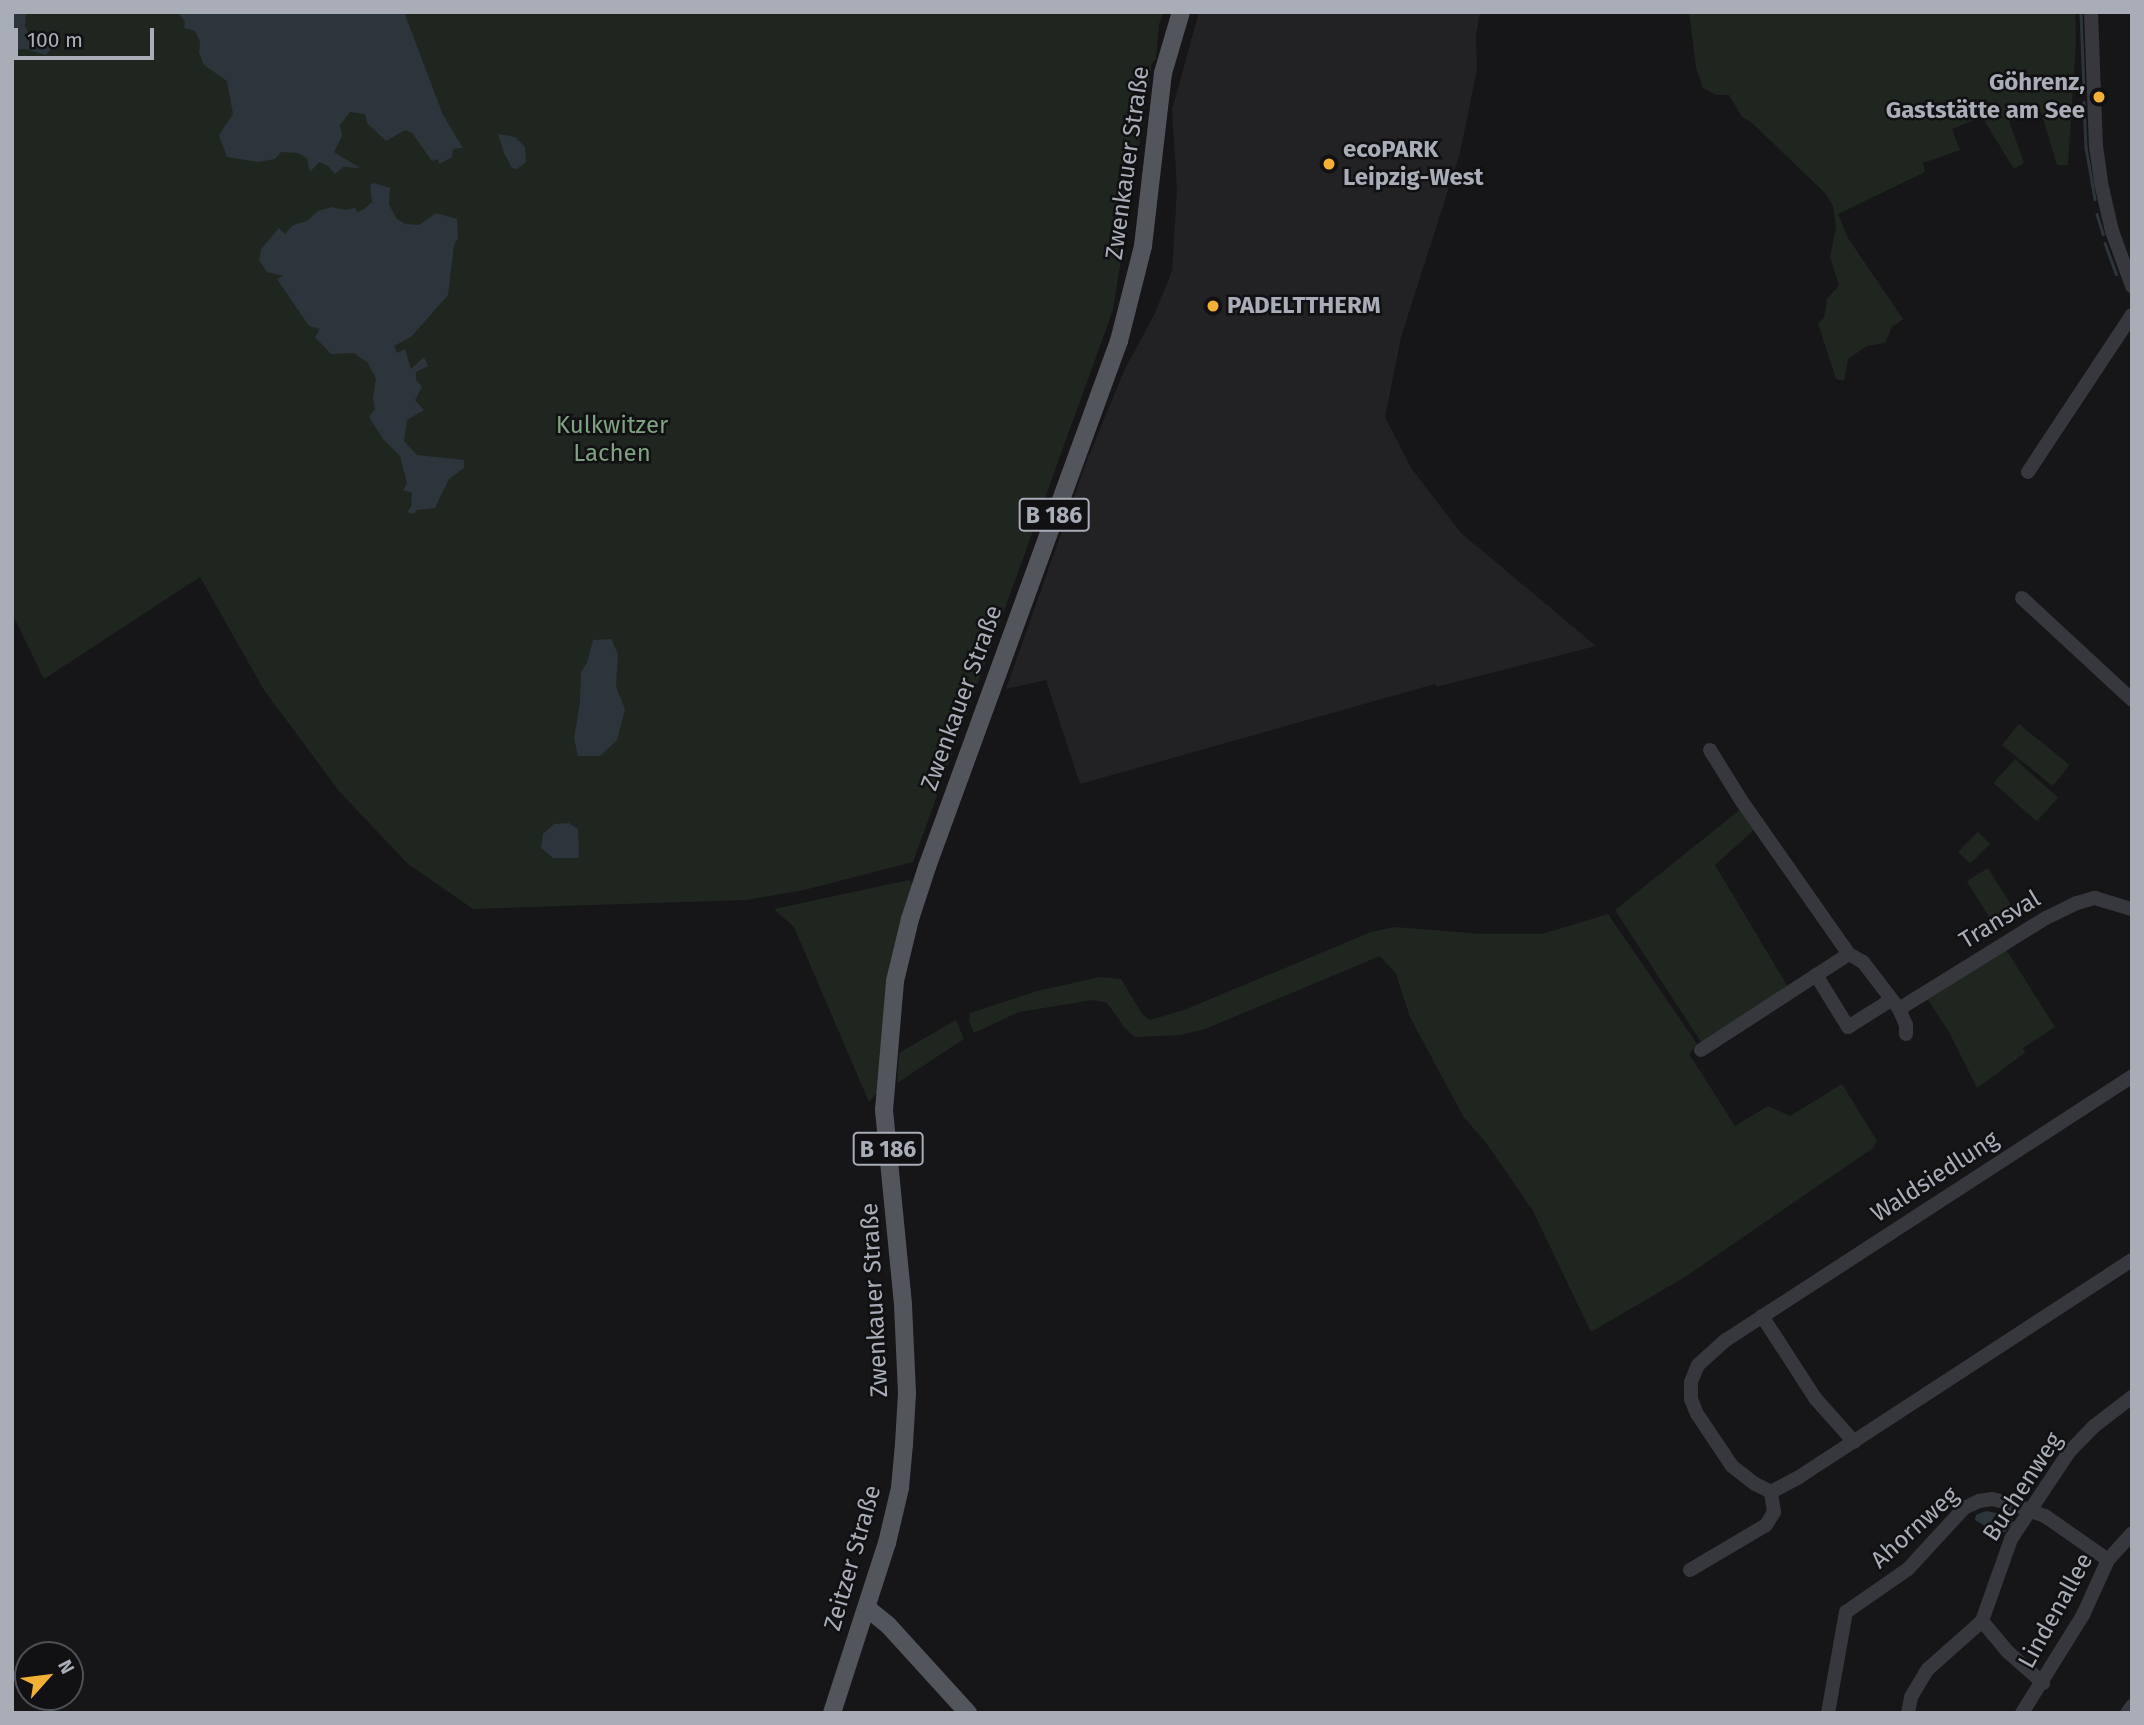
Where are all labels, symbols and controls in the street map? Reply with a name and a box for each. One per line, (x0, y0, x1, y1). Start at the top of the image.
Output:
scale bar (18, 14, 158, 58)
text: 100 m (27, 27, 83, 53)
street label: Zwenkauer Straße (1100, 65, 1156, 261)
place label: Göhrenz, Gaststätte am See (1886, 69, 2085, 125)
marker: Göhrenz, Gaststätte am See (2091, 89, 2107, 105)
place label: ecoPARK Leipzig-West (1343, 136, 1484, 192)
marker: ecoPARK Leipzig-West (1321, 156, 1337, 172)
place label: PADELTTHERM (1227, 292, 1381, 320)
marker: PADELTTHERM (1205, 298, 1221, 314)
park label: Kulkwitzer Lachen (556, 412, 668, 468)
road number: B 186 (1017, 495, 1091, 534)
street label: Zwenkauer Straße (915, 602, 1009, 794)
street label: Transval (1954, 885, 2046, 955)
street label: Waldsiedlung (1866, 1125, 2004, 1229)
road number: B 186 (851, 1130, 925, 1168)
street label: Zwenkauer Straße (856, 1202, 894, 1398)
street label: Buchenweg (1977, 1427, 2069, 1547)
street label: Ahornweg (1865, 1481, 1965, 1575)
street label: Zeitzer Straße (818, 1482, 888, 1634)
street label: Lindenallee (2013, 1548, 2099, 1674)
north arrow (14, 1641, 84, 1711)
text: N (53, 1656, 79, 1678)

